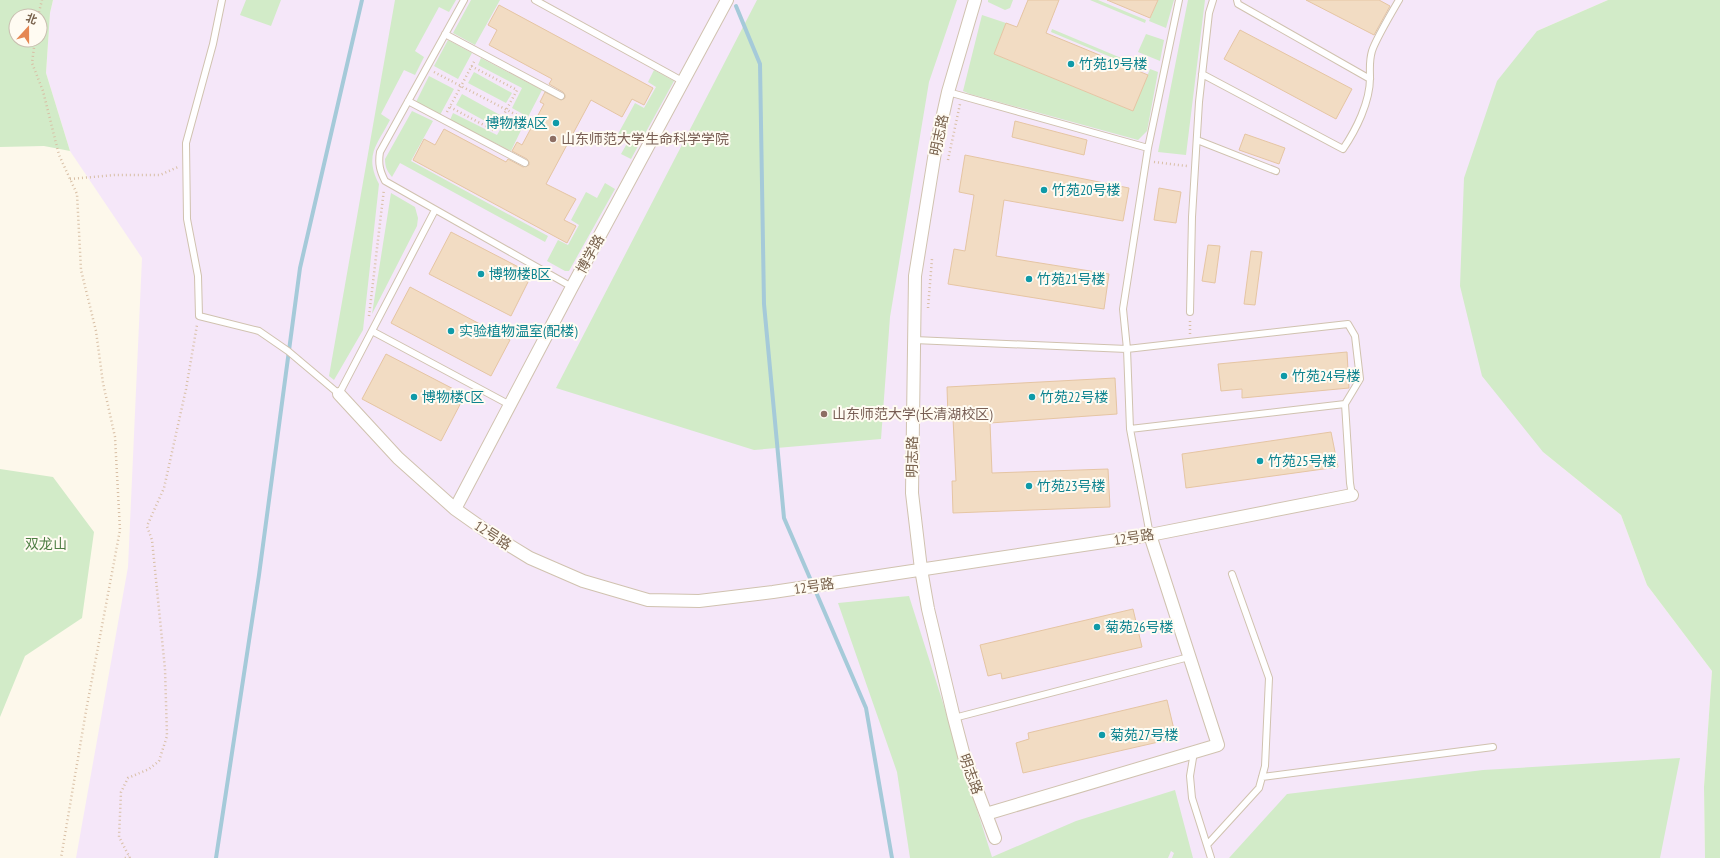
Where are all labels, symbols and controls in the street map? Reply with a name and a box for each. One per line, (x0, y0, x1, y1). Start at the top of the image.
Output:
north arrow (8, 8, 48, 48)
text: 北 (24, 10, 39, 27)
place label: 竹苑19号楼 (1079, 55, 1148, 73)
marker: 竹苑19号楼 (1066, 59, 1076, 69)
street label: 明志路 (926, 113, 952, 157)
place label: 博物楼A区 (485, 114, 548, 132)
marker: 博物楼A区 (551, 118, 561, 128)
place label: 山东师范大学生命科学学院 (561, 130, 729, 148)
marker: 山东师范大学生命科学学院 (548, 134, 558, 144)
place label: 竹苑20号楼 (1052, 181, 1121, 199)
marker: 竹苑20号楼 (1039, 185, 1049, 195)
street label: 博学路 (572, 231, 608, 277)
place label: 博物楼B区 (489, 265, 552, 283)
marker: 博物楼B区 (476, 269, 486, 279)
place label: 竹苑21号楼 (1037, 270, 1106, 288)
marker: 竹苑21号楼 (1024, 274, 1034, 284)
place label: 实验植物温室(配楼) (459, 322, 578, 340)
marker: 实验植物温室(配楼) (446, 326, 456, 336)
place label: 竹苑24号楼 (1292, 367, 1361, 385)
marker: 竹苑24号楼 (1279, 371, 1289, 381)
place label: 博物楼C区 (422, 388, 484, 406)
place label: 竹苑22号楼 (1040, 388, 1109, 406)
marker: 博物楼C区 (409, 392, 419, 402)
marker: 竹苑22号楼 (1027, 392, 1037, 402)
place label: 山东师范大学(长清湖校区) (832, 405, 993, 423)
marker: 山东师范大学(长清湖校区) (819, 409, 829, 419)
street label: 明志路 (903, 436, 921, 478)
place label: 竹苑25号楼 (1268, 452, 1337, 470)
marker: 竹苑25号楼 (1255, 456, 1265, 466)
place label: 竹苑23号楼 (1037, 477, 1106, 495)
marker: 竹苑23号楼 (1024, 481, 1034, 491)
street label: 12号路 (471, 516, 515, 554)
street label: 12号路 (1113, 525, 1155, 549)
park label: 双龙山 (25, 535, 67, 553)
street label: 12号路 (793, 574, 835, 598)
place label: 菊苑26号楼 (1105, 618, 1174, 636)
marker: 菊苑26号楼 (1092, 622, 1102, 632)
place label: 菊苑27号楼 (1110, 726, 1179, 744)
marker: 菊苑27号楼 (1097, 730, 1107, 740)
street label: 明志路 (955, 751, 987, 797)

